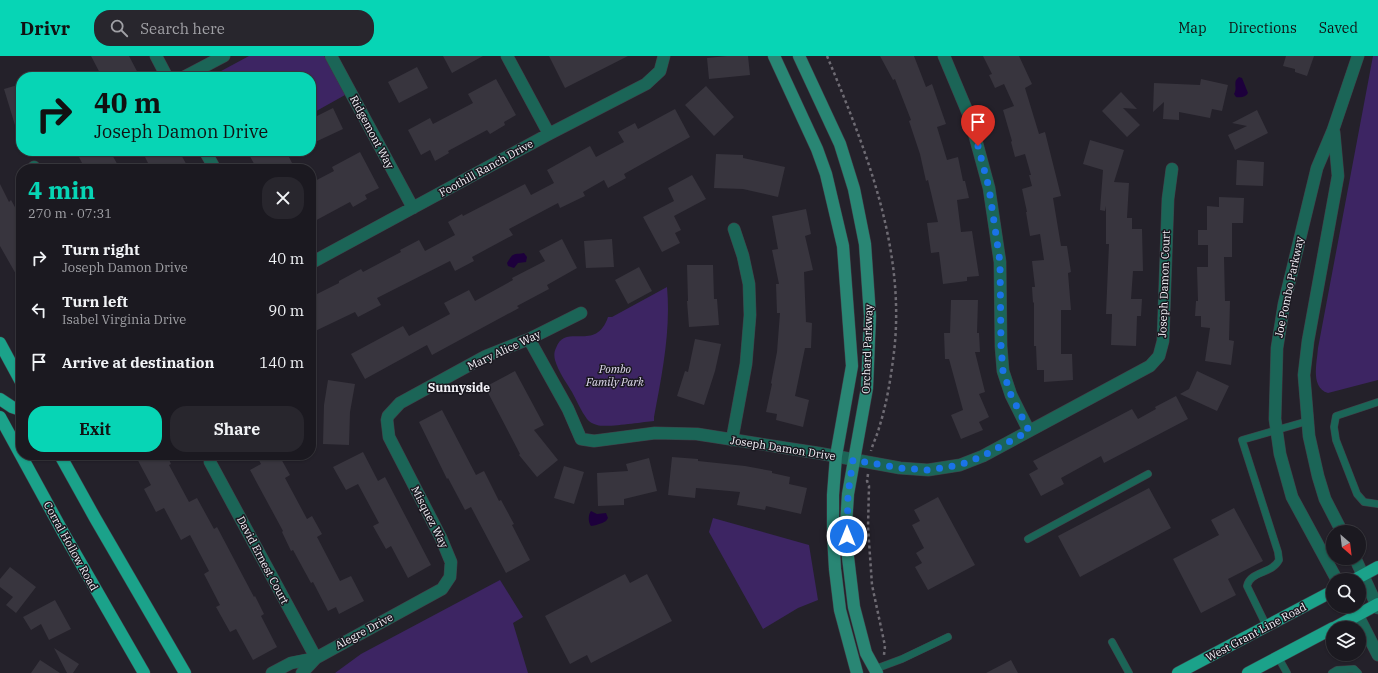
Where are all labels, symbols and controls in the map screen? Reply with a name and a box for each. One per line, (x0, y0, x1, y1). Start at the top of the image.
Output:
search box (94, 10, 374, 46)
text: Drivr (20, 16, 70, 40)
icon: search (108, 17, 130, 39)
text: Search here (140, 19, 225, 38)
text: Map (1178, 19, 1207, 37)
text: Directions (1229, 19, 1297, 37)
text: Saved (1319, 19, 1358, 37)
text: 40 m (94, 84, 161, 121)
icon: right (28, 88, 80, 140)
street label: Ridgemont Way (347, 93, 397, 171)
pin (961, 105, 995, 146)
icon: arrive (967, 111, 989, 133)
text: Joseph Damon Drive (94, 120, 268, 143)
street label: Foothill Ranch Drive (436, 136, 536, 200)
text: 4 min (28, 174, 95, 206)
button: close (262, 177, 304, 219)
text: 270 m · 07:31 (28, 205, 112, 222)
street label: Joseph Damon Court (1155, 230, 1173, 338)
street label: Joe Pombo Parkway (1271, 235, 1307, 339)
text: Turn right (62, 240, 140, 259)
icon: right (28, 247, 50, 269)
text: 40 m (268, 249, 304, 268)
text: Joseph Damon Drive (62, 259, 188, 276)
text: Turn left (62, 292, 128, 311)
icon: left (28, 299, 50, 321)
text: 90 m (268, 301, 304, 320)
street label: Orchard Parkway (858, 304, 876, 394)
text: Isabel Virginia Drive (62, 311, 186, 328)
street label: Mary Alice Way (465, 327, 543, 373)
icon: arrive (28, 351, 50, 373)
text: Arrive at destination (62, 353, 214, 372)
text: 140 m (259, 353, 304, 372)
park label: Pombo Family Park (585, 362, 644, 389)
district label: Sunnyside (428, 380, 490, 395)
button: Exit (28, 406, 162, 452)
button: Share (170, 406, 304, 452)
street label: Joseph Damon Drive (729, 433, 837, 463)
street label: Misquez Way (408, 484, 452, 550)
street label: Corral Hollow Road (41, 499, 101, 593)
street label: David Ernest Court (234, 514, 292, 607)
position arrow (826, 515, 868, 557)
north arrow (1326, 525, 1366, 565)
map controls (1326, 525, 1366, 661)
button: search (1326, 573, 1366, 613)
street label: West Grant Line Road (1203, 599, 1309, 664)
street label: Alegre Drive (333, 610, 395, 652)
button: layers (1326, 621, 1366, 661)

